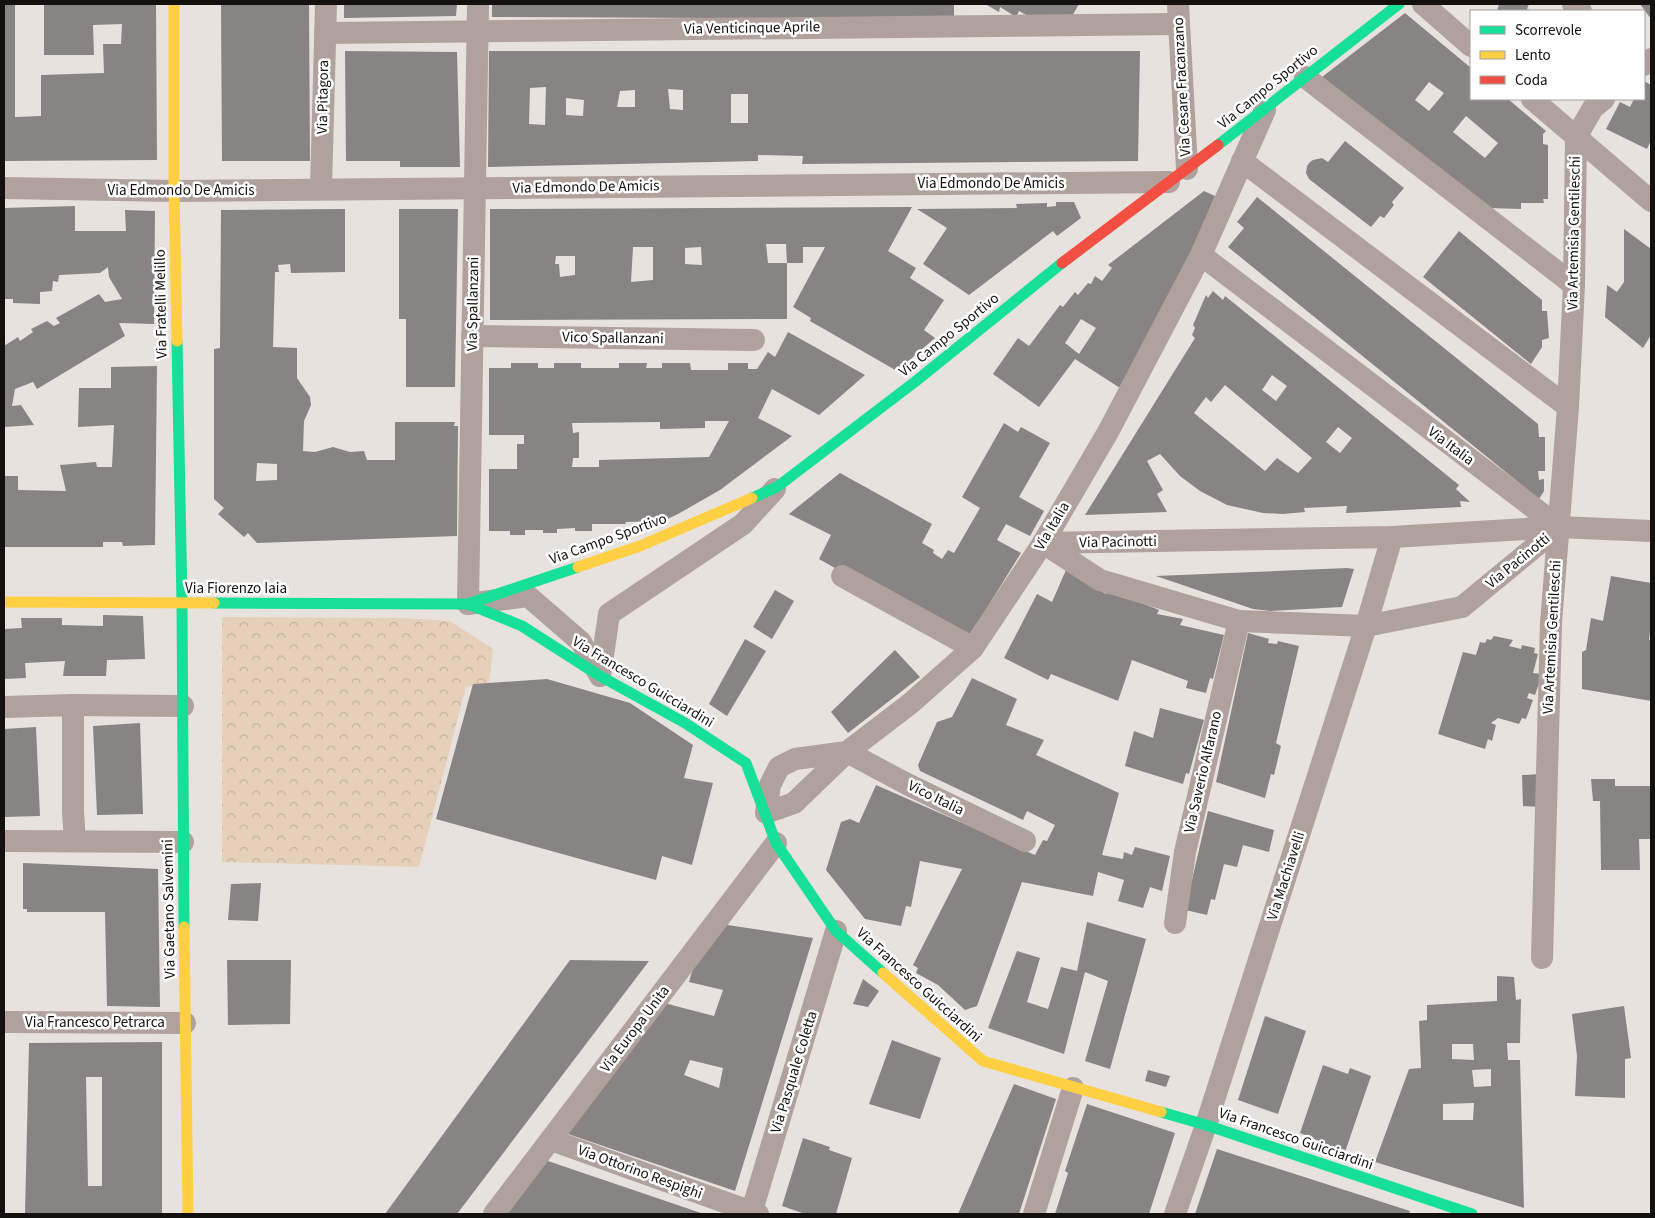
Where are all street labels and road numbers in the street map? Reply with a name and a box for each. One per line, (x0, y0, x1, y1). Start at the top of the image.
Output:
street label: Via Venticinque Aprile (684, 16, 820, 40)
street label: Via Cesare Fracanzano (1168, 17, 1196, 157)
street label: Via Campo Sportivo (1213, 40, 1323, 134)
street label: Via Pitagora (312, 60, 334, 134)
street label: Via Artemisia Gentileschi (1562, 156, 1586, 310)
street label: Via Edmondo De Amicis (917, 173, 1065, 194)
street label: Via Edmondo De Amicis (512, 175, 660, 199)
street label: Via Edmondo De Amicis (107, 180, 255, 201)
street label: Via Fratelli Melillo (150, 249, 172, 359)
street label: Via Spallanzani (462, 257, 484, 351)
street label: Via Campo Sportivo (894, 288, 1004, 382)
street label: Vico Spallanzani (562, 327, 664, 349)
street label: Via Italia (1423, 422, 1479, 470)
street label: Via Italia (1029, 498, 1075, 554)
street label: Via Campo Sportivo (546, 508, 670, 570)
street label: Via Pacinotti (1481, 528, 1555, 594)
street label: Via Pacinotti (1079, 531, 1157, 553)
street label: Via Artemisia Gentileschi (1537, 559, 1567, 715)
street label: Via Fiorenzo Iaia (185, 578, 287, 599)
street label: Via Francesco Guicciardini (568, 631, 718, 733)
street label: Via Saverio Alfarano (1179, 709, 1227, 835)
street label: Vico Italia (904, 775, 968, 821)
street label: Via Machiavelli (1262, 829, 1310, 923)
street label: Via Gaetano Salvemini (157, 839, 181, 979)
street label: Via Francesco Guicciardini (852, 923, 986, 1047)
street label: Via Europa Unita (595, 981, 675, 1077)
street label: Via Pasquale Coletta (765, 1008, 823, 1136)
street label: Via Francesco Petrarca (25, 1012, 165, 1033)
street label: Via Francesco Guicciardini (1216, 1103, 1376, 1175)
street label: Via Ottorino Respighi (575, 1140, 705, 1204)

